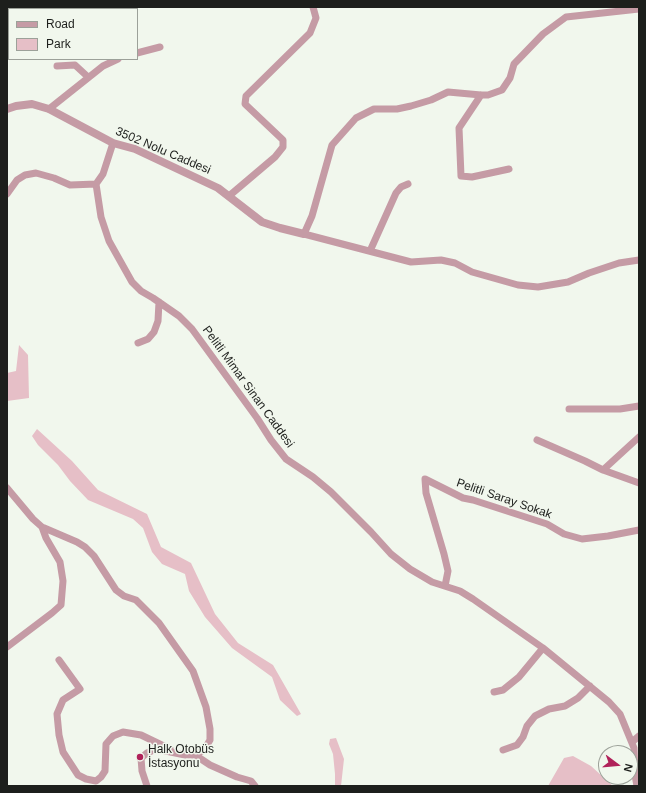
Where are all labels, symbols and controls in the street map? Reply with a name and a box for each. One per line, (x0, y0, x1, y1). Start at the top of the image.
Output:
legend (8, 8, 138, 60)
text: Road (46, 17, 75, 31)
text: Park (46, 37, 71, 51)
street label: 3502 Nolu Caddesi (113, 124, 213, 178)
street label: Pelitli Mimar Sinan Caddesi (199, 323, 297, 451)
street label: Pelitli Saray Sokak (454, 476, 554, 522)
place label: Halk Otobüs İstasyonu (148, 743, 214, 771)
north arrow (598, 745, 638, 785)
marker: Halk Otobüs İstasyonu (135, 752, 145, 762)
text: N (622, 763, 635, 774)

